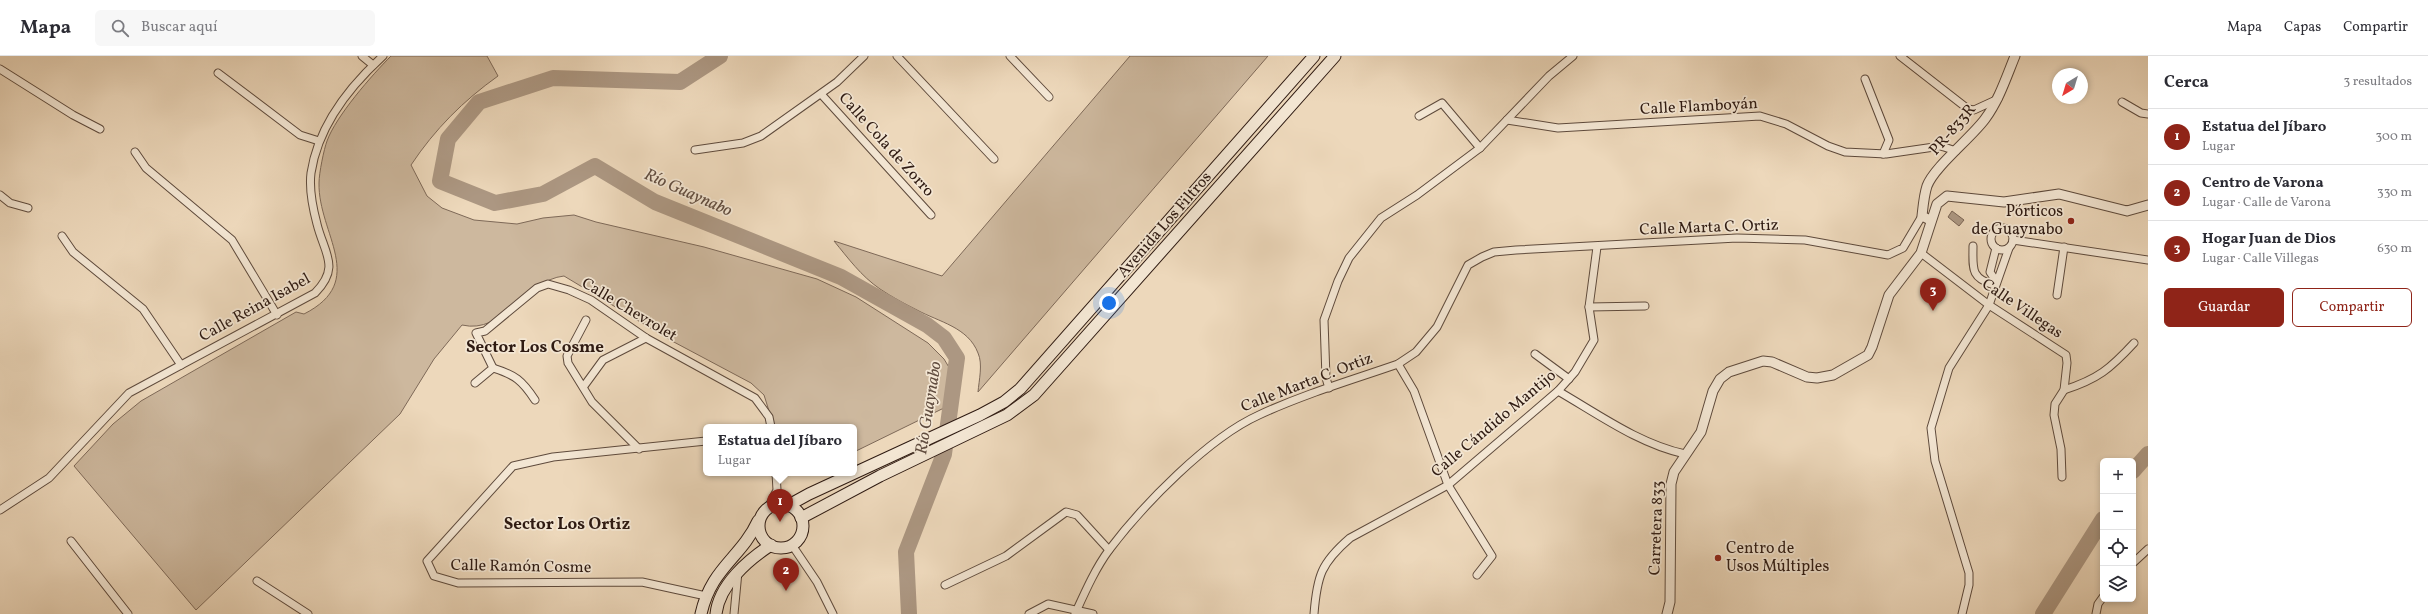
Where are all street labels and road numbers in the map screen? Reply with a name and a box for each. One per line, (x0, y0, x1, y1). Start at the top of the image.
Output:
street label: Calle Cola de Zorro (833, 88, 939, 202)
street label: Calle Flamboyán (1640, 93, 1758, 121)
street label: PR-833R (1924, 99, 1982, 160)
street label: Avenida Los Filtros (1113, 167, 1217, 283)
street label: Calle Marta C. Ortiz (1639, 215, 1779, 241)
street label: Calle Reina Isabel (195, 268, 315, 348)
street label: Calle Chevrolet (577, 273, 681, 347)
street label: Calle Villegas (1977, 274, 2067, 344)
street label: Calle Marta C. Ortiz (1238, 348, 1376, 418)
street label: Calle Cándido Mantijo (1427, 365, 1561, 483)
street label: Carretera 833 (1644, 480, 1670, 576)
street label: Calle Ramón Cosme (450, 555, 592, 579)

